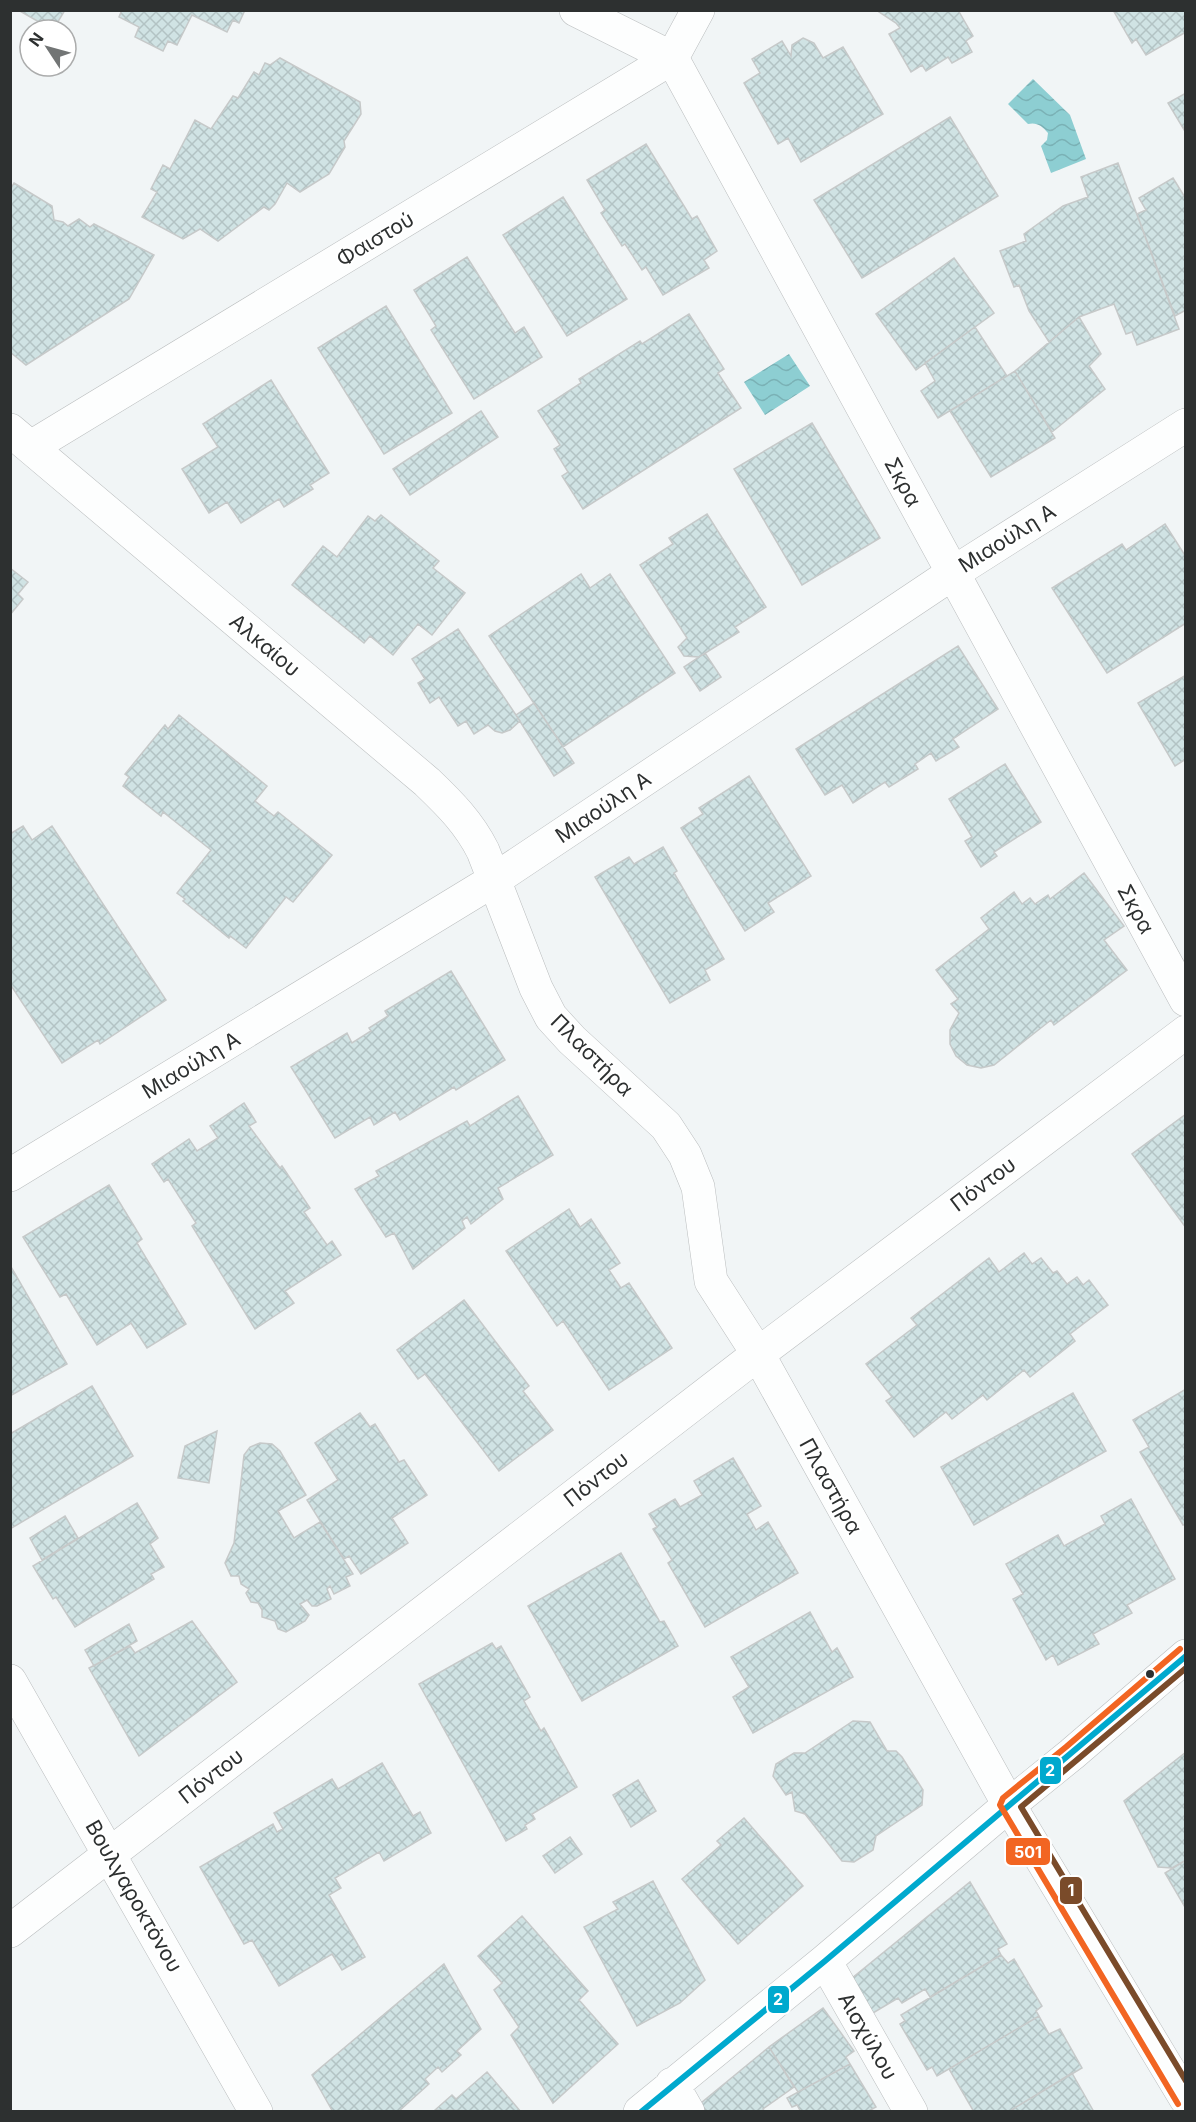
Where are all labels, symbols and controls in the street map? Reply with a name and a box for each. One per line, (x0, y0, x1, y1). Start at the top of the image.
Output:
north arrow (18, 18, 78, 78)
text: N (24, 28, 48, 50)
street label: Φαιστού (332, 206, 418, 272)
street label: Σκρα (879, 453, 927, 511)
street label: Μιαούλη Α (954, 498, 1060, 578)
street label: Αλκαίου (225, 609, 305, 681)
street label: Μιαούλη Α (551, 766, 655, 848)
street label: Σκρα (1112, 880, 1160, 938)
street label: Πλαστήρα (546, 1009, 638, 1101)
street label: Μιαούλη Α (138, 1026, 244, 1104)
street label: Πόντου (946, 1151, 1020, 1217)
street label: Πλαστήρα (794, 1434, 868, 1538)
street label: Πόντου (559, 1446, 633, 1512)
unlabelled marker (1144, 1668, 1156, 1680)
street label: Πόντου (174, 1743, 248, 1809)
line badge: 2 (1039, 1756, 1062, 1785)
text: 2 (1045, 1760, 1055, 1780)
street label: Βουλγαροκτόνου (80, 1815, 188, 1977)
line badge: 501 (1005, 1837, 1051, 1866)
text: 501 (1014, 1842, 1042, 1862)
line badge: 1 (1059, 1876, 1083, 1905)
text: 1 (1068, 1880, 1074, 1900)
line badge: 2 (767, 1985, 790, 2014)
street label: Αισχύλου (833, 1988, 903, 2084)
text: 2 (773, 1989, 783, 2009)

